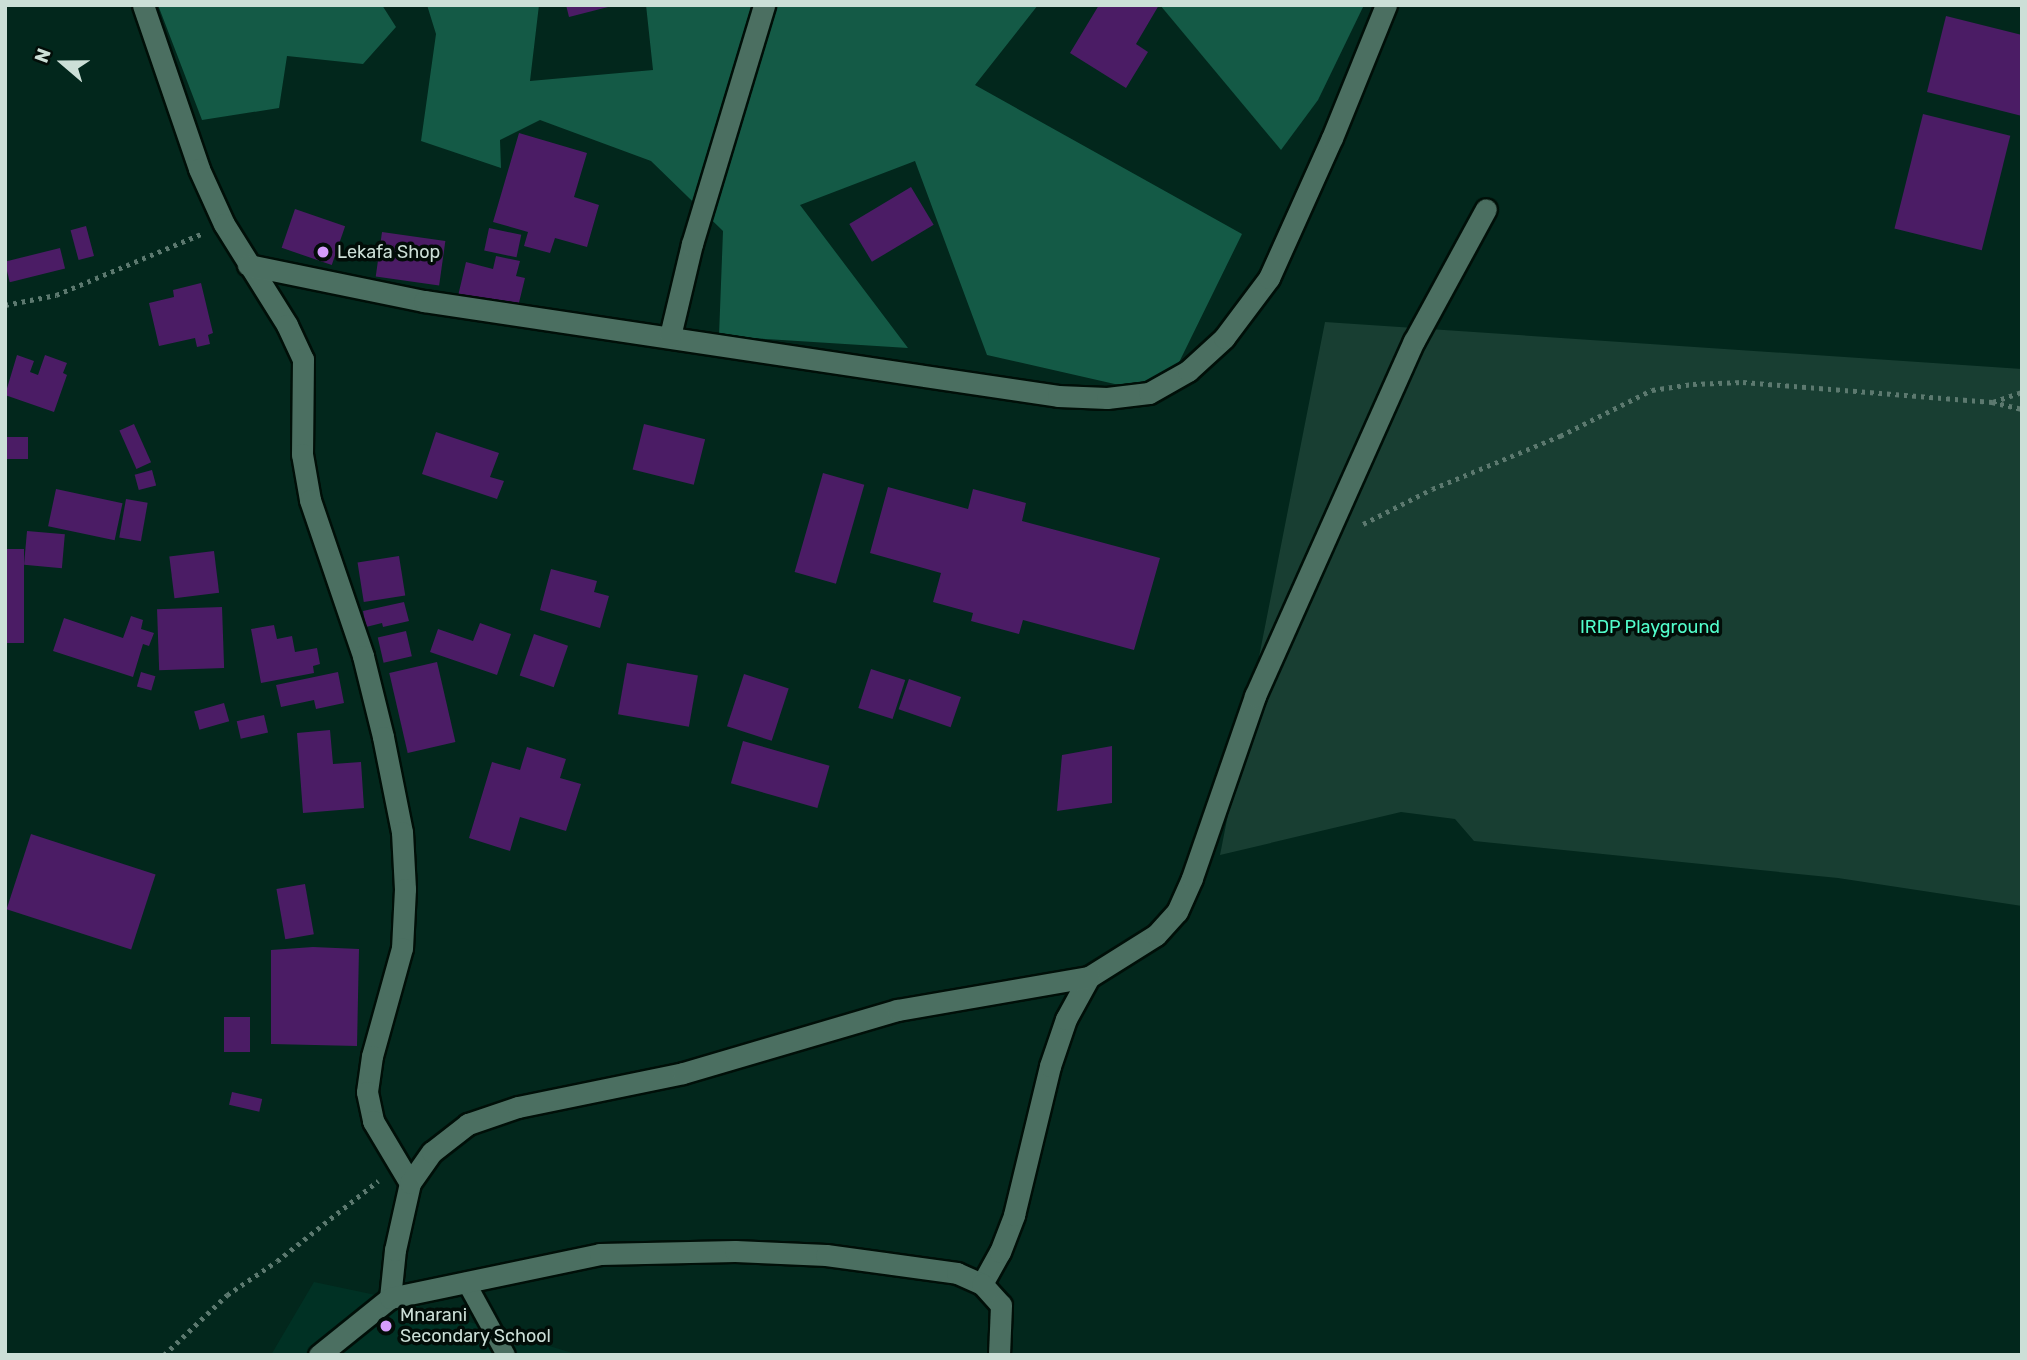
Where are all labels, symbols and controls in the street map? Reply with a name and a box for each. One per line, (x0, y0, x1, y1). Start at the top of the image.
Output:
north arrow (28, 28, 98, 98)
text: N (30, 45, 56, 66)
place label: Lekafa Shop (337, 241, 440, 263)
marker: Lekafa Shop (315, 244, 331, 260)
park label: IRDP Playground (1580, 616, 1720, 638)
place label: Mnarani Secondary School (400, 1305, 551, 1348)
marker: Mnarani Secondary School (378, 1318, 394, 1334)

